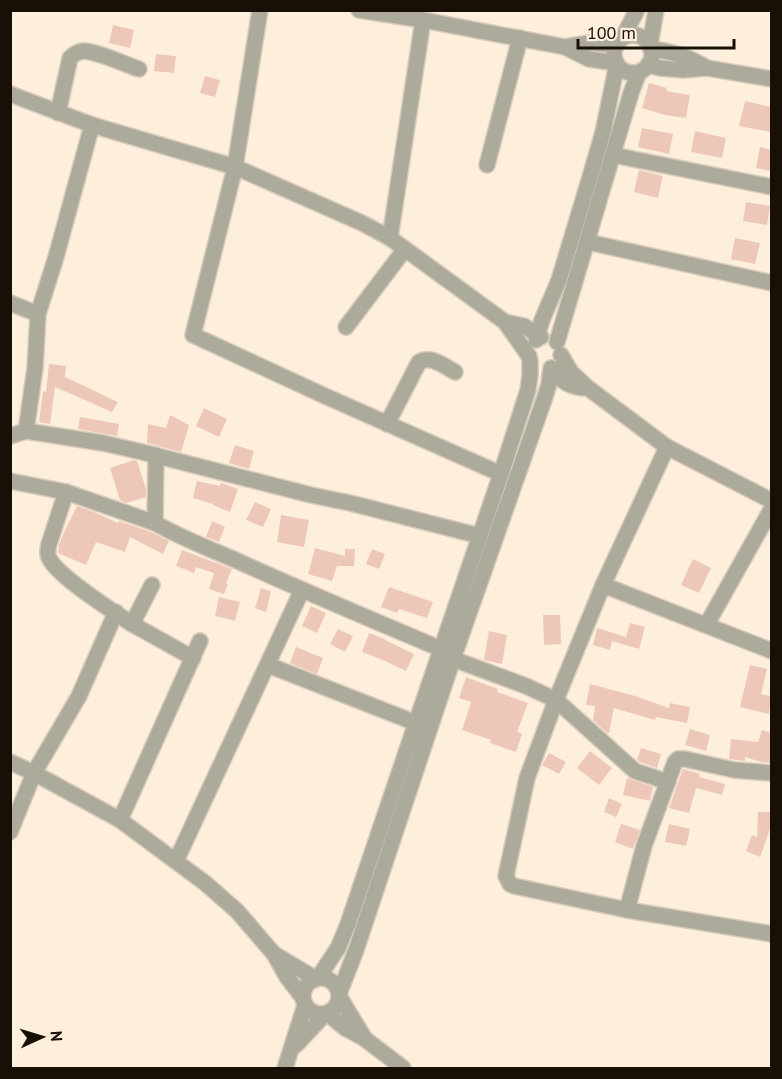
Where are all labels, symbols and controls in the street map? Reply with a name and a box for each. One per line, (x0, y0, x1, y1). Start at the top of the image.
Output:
scale bar (578, 12, 734, 50)
text: 100 m (587, 21, 636, 44)
north arrow (12, 1007, 72, 1067)
text: N (47, 1030, 67, 1042)

